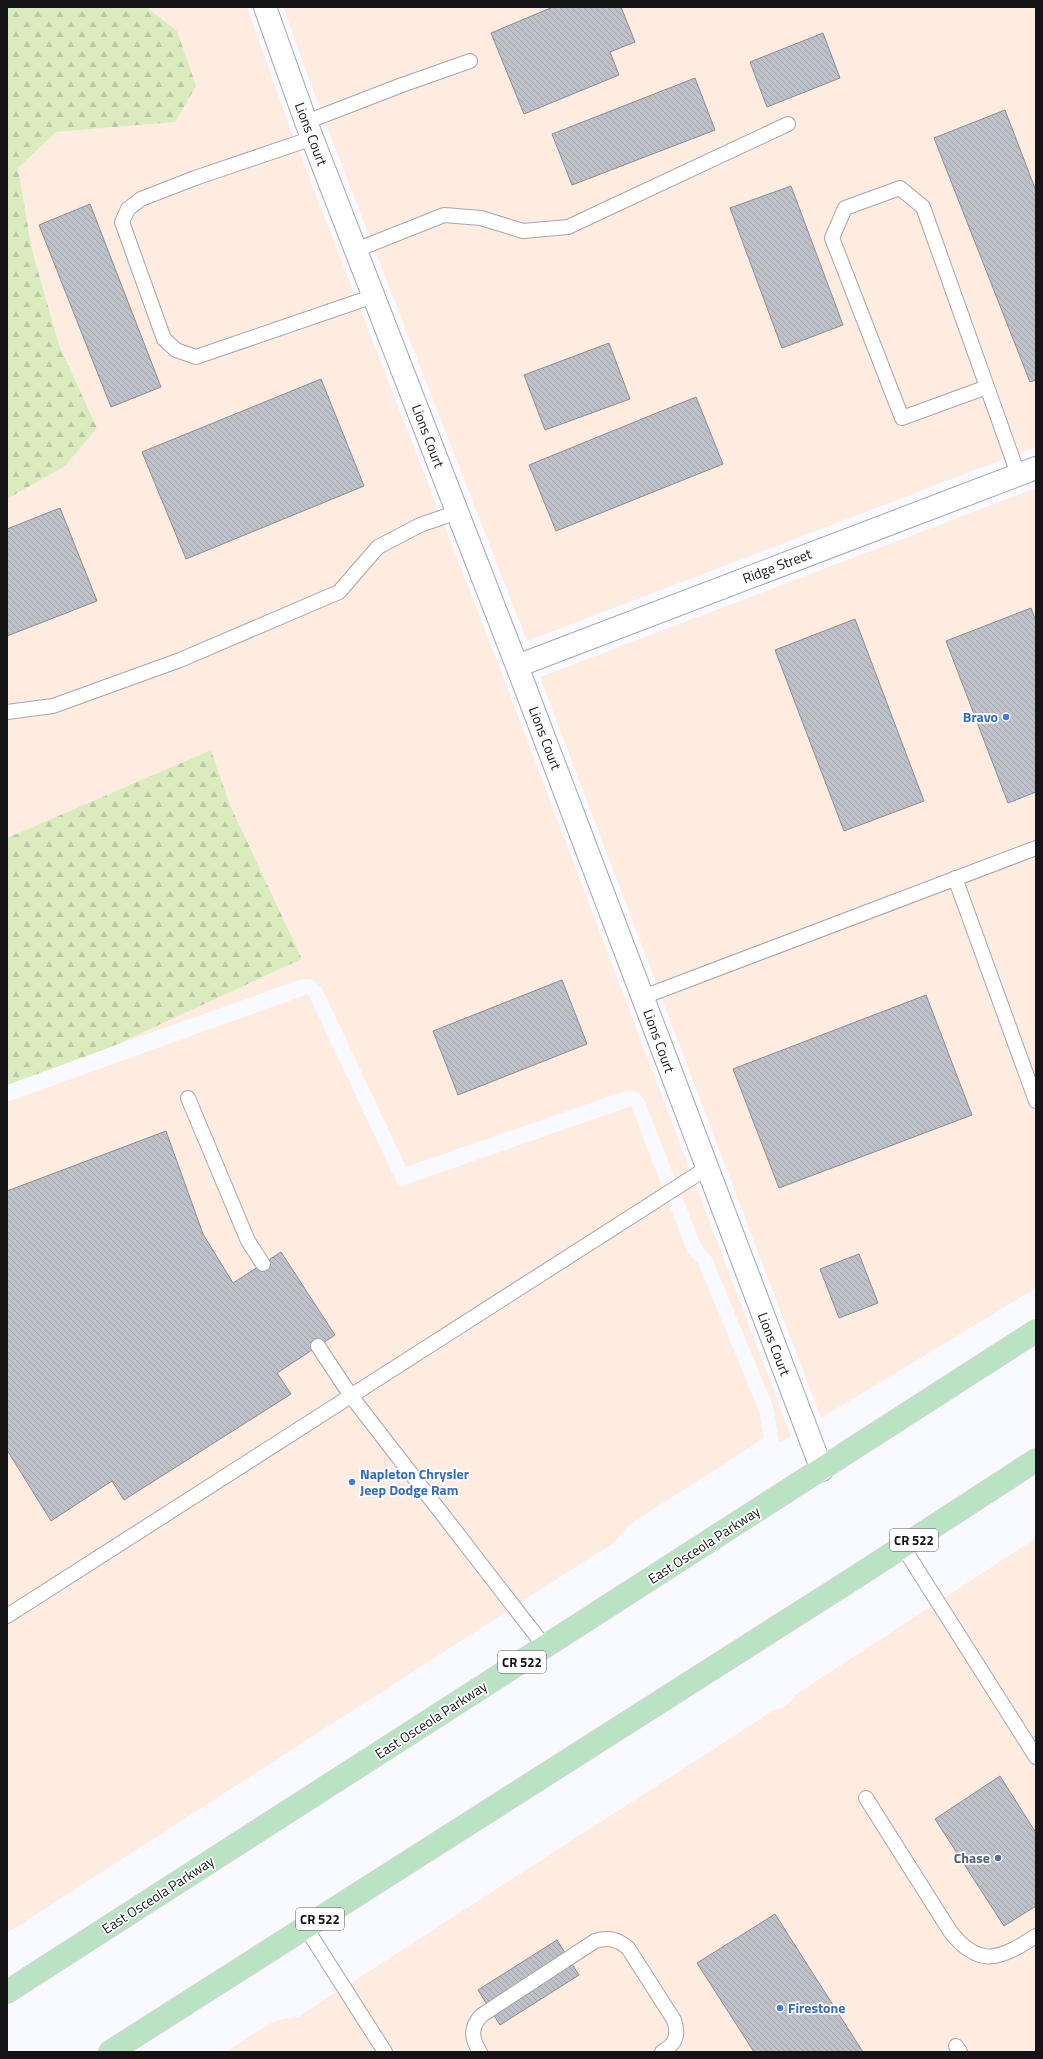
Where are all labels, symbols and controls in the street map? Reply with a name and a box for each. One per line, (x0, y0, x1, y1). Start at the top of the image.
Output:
street label: Lions Court (290, 99, 333, 169)
street label: Lions Court (407, 401, 450, 471)
street label: Ridge Street (739, 543, 815, 588)
street label: Lions Court (524, 703, 567, 773)
place label: Bravo (963, 706, 998, 727)
marker: Bravo (1001, 712, 1011, 722)
street label: Lions Court (638, 1006, 681, 1076)
street label: Lions Court (753, 1309, 796, 1379)
place label: Napleton Chrysler Jeep Dodge Ram (360, 1463, 469, 1500)
marker: Napleton Chrysler Jeep Dodge Ram (347, 1477, 357, 1487)
street label: East Osceola Parkway (644, 1500, 764, 1589)
road number: CR 522 (890, 1529, 938, 1551)
road number: CR 522 (498, 1651, 546, 1673)
street label: East Osceola Parkway (371, 1675, 491, 1764)
place label: Chase (954, 1847, 990, 1868)
street label: East Osceola Parkway (98, 1850, 218, 1939)
marker: Chase (993, 1853, 1003, 1863)
road number: CR 522 (296, 1908, 344, 1930)
place label: Firestone (788, 1997, 845, 2018)
marker: Firestone (775, 2003, 785, 2013)

